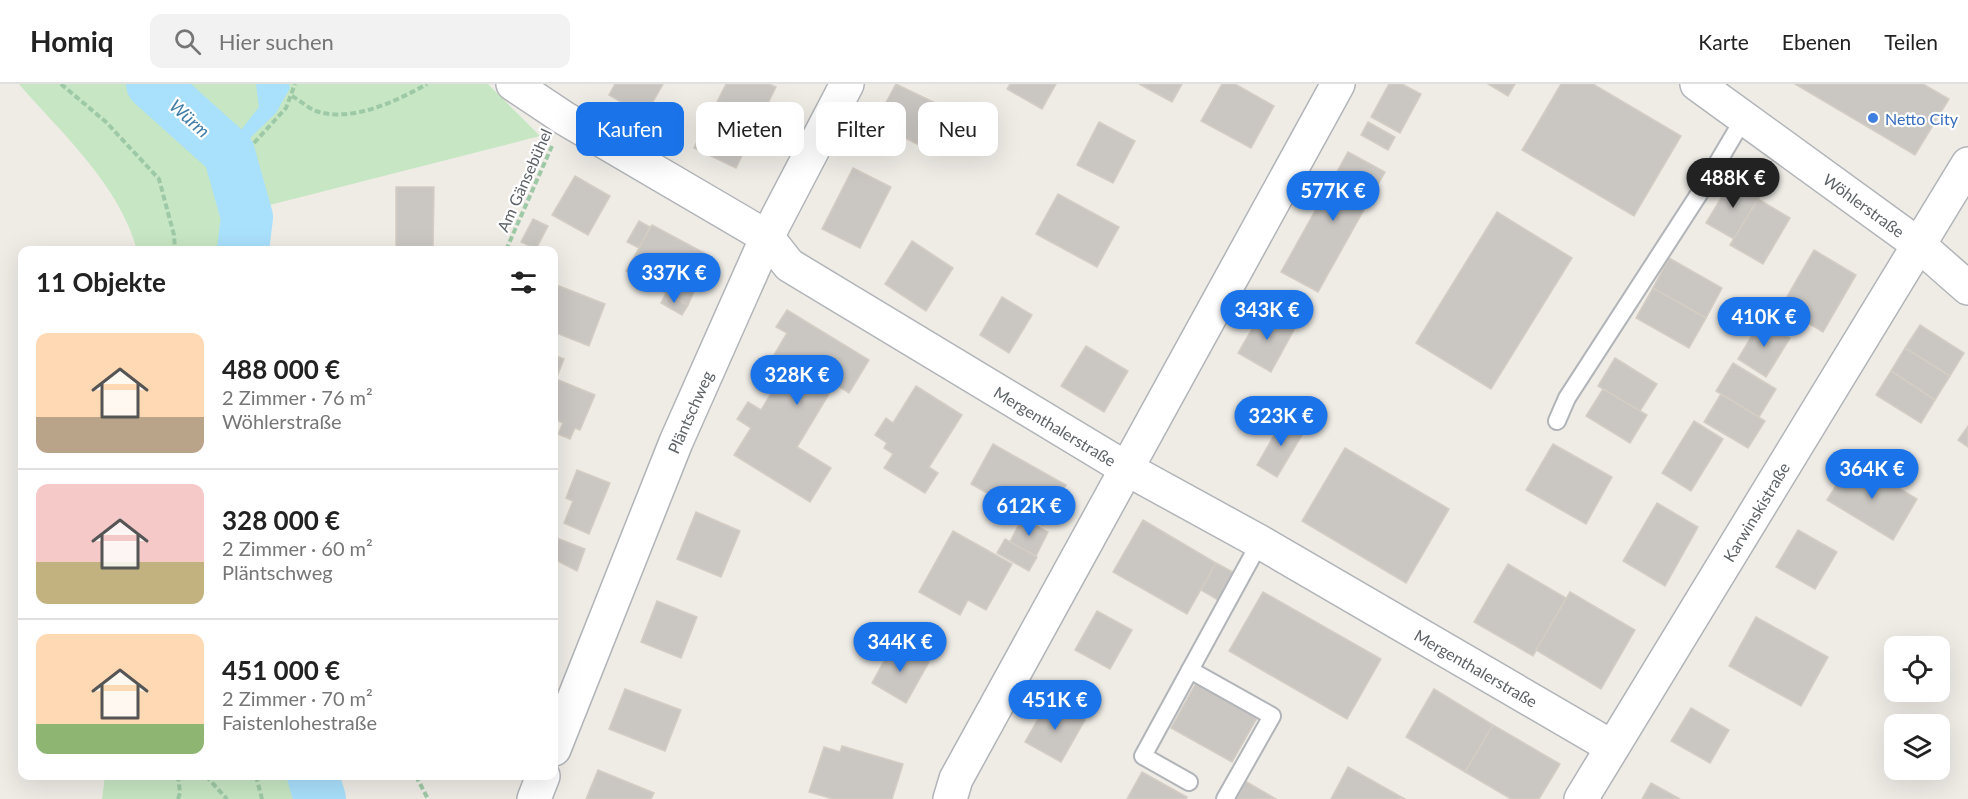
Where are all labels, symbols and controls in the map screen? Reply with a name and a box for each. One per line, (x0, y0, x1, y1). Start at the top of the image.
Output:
search box (150, 14, 570, 68)
text: Homiq (30, 24, 114, 58)
icon: search (171, 25, 204, 58)
text: Hier suchen (219, 28, 334, 55)
text: Karte (1698, 29, 1749, 54)
text: Ebenen (1782, 29, 1851, 54)
text: Teilen (1884, 29, 1938, 54)
water label: Würm (165, 94, 215, 142)
chip: Kaufen (576, 102, 684, 156)
chip: Mieten (696, 102, 804, 156)
chip: Filter (816, 102, 906, 156)
chip: Neu (918, 102, 998, 156)
place label: Netto City (1885, 109, 1959, 128)
marker: Netto City (1866, 111, 1880, 125)
street label: Am Gänsebühel (493, 125, 555, 235)
pin: 488K € (1684, 158, 1782, 209)
text: 488K € (1701, 165, 1765, 189)
street label: Wöhlerstraße (1820, 169, 1908, 241)
pin: 577K € (1284, 171, 1382, 222)
text: 577K € (1301, 178, 1365, 202)
pin: 337K € (625, 253, 723, 304)
text: 337K € (642, 260, 706, 284)
text: 11 Objekte (36, 266, 166, 298)
icon: filters (507, 266, 540, 299)
pin: 343K € (1218, 290, 1316, 341)
text: 343K € (1235, 297, 1299, 321)
pin: 410K € (1715, 297, 1813, 348)
text: 410K € (1732, 304, 1796, 328)
text: 488 000 € (222, 353, 340, 385)
pin: 328K € (748, 355, 846, 406)
icon: home (84, 357, 156, 429)
text: 328K € (765, 362, 829, 386)
street label: Pläntschweg (663, 368, 717, 456)
street label: Mergenthalerstraße (991, 382, 1119, 470)
text: 2 Zimmer · 76 m² (222, 385, 373, 409)
pin: 323K € (1232, 396, 1330, 447)
text: 323K € (1249, 403, 1313, 427)
text: Wöhlerstraße (222, 409, 342, 433)
pin: 364K € (1823, 449, 1921, 500)
text: 364K € (1840, 456, 1904, 480)
street label: Karwinskistraße (1719, 459, 1793, 565)
pin: 612K € (980, 486, 1078, 537)
text: 612K € (997, 493, 1061, 517)
text: 328 000 € (222, 504, 340, 536)
icon: home (84, 508, 156, 580)
text: 2 Zimmer · 60 m² (222, 536, 373, 560)
text: Pläntschweg (222, 560, 333, 584)
pin: 344K € (851, 622, 949, 673)
street label: Mergenthalerstraße (1411, 625, 1541, 711)
text: 344K € (868, 629, 932, 653)
map controls (1884, 636, 1950, 780)
button: locate (1884, 636, 1950, 702)
text: 451 000 € (222, 654, 340, 686)
icon: home (84, 658, 156, 730)
pin: 451K € (1006, 680, 1104, 731)
text: 2 Zimmer · 70 m² (222, 686, 373, 710)
text: 451K € (1023, 687, 1087, 711)
text: Faistenlohestraße (222, 710, 377, 734)
button: layers (1884, 714, 1950, 780)

